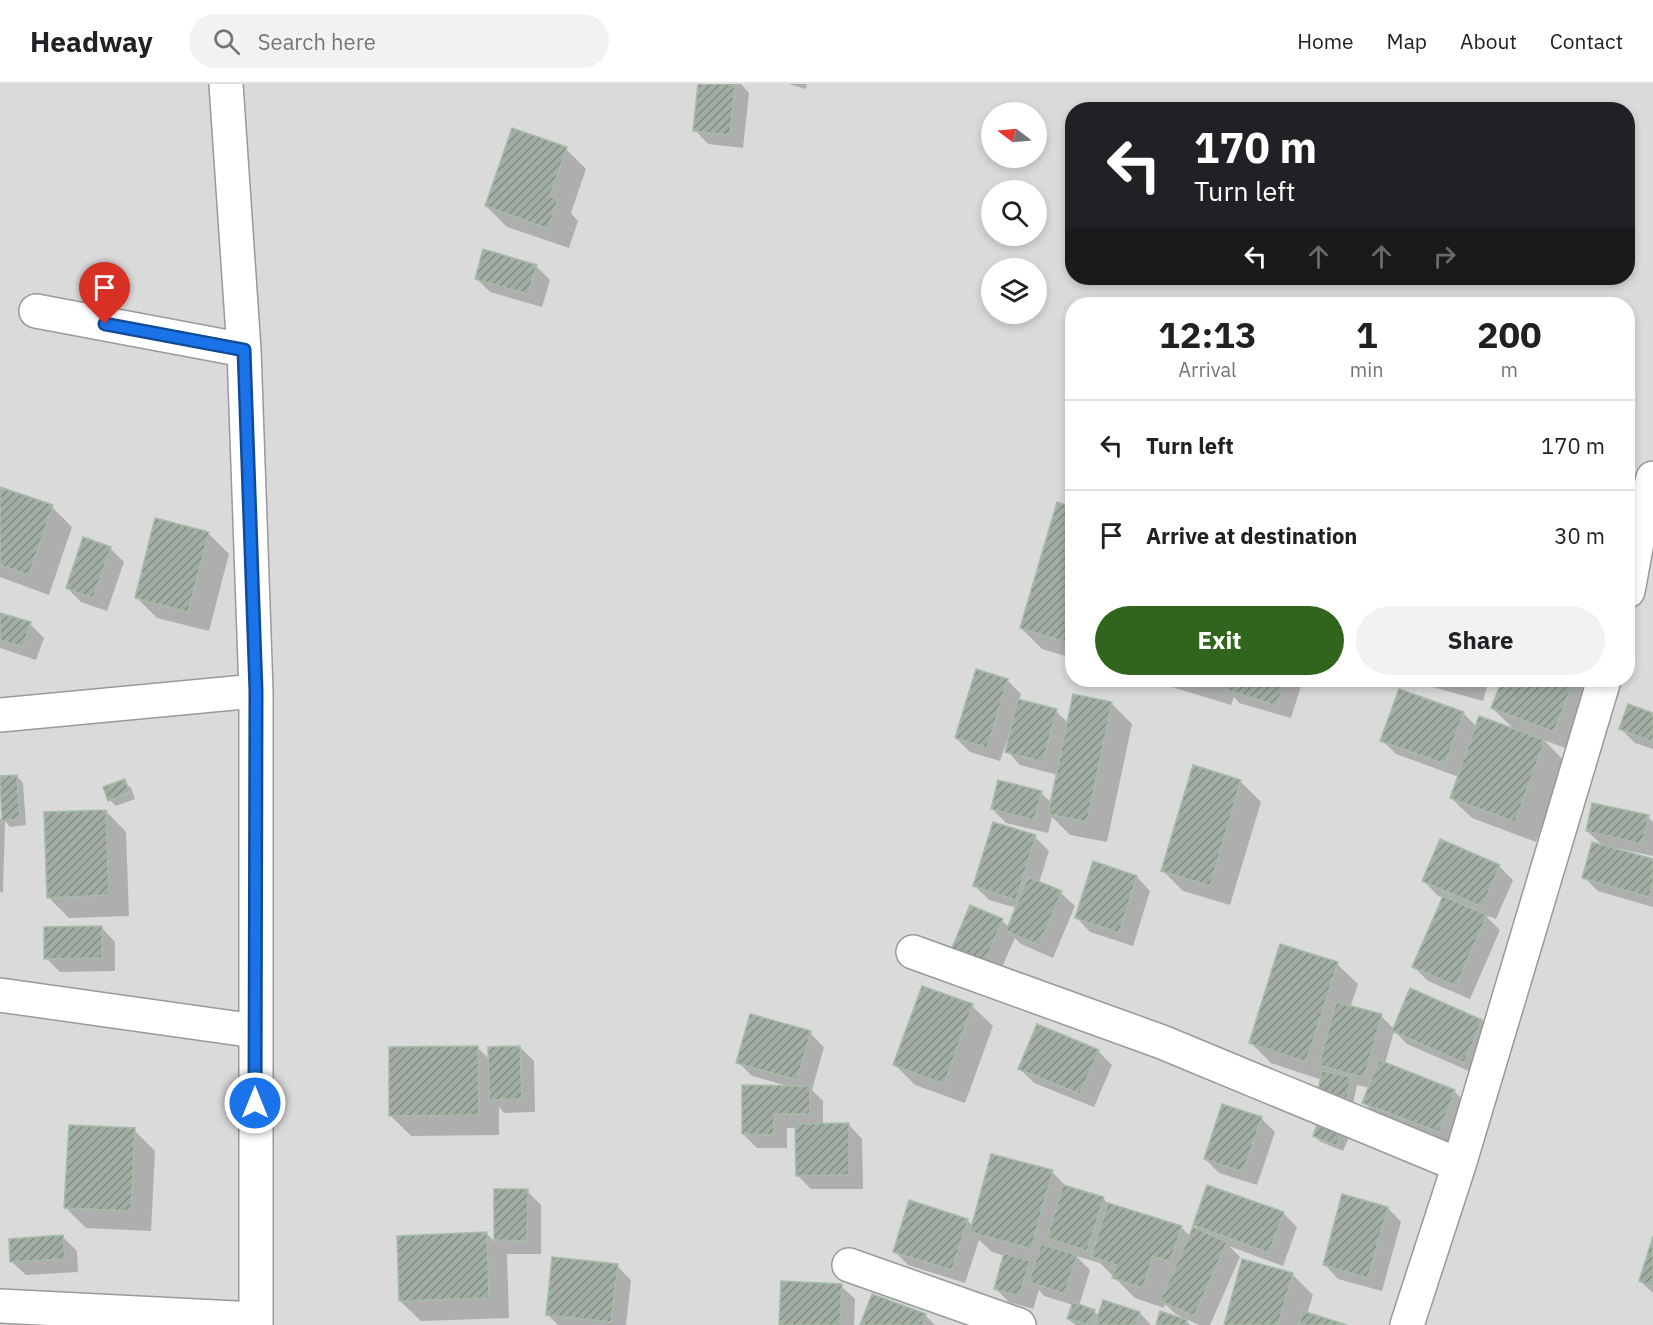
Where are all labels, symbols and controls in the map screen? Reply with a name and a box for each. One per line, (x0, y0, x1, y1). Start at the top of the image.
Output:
search box (189, 14, 609, 68)
text: Headway (30, 23, 153, 60)
icon: search (210, 25, 243, 58)
text: Search here (258, 27, 376, 56)
text: Home (1297, 27, 1354, 55)
text: Map (1387, 27, 1427, 55)
text: About (1460, 27, 1517, 55)
text: Contact (1550, 27, 1623, 55)
north arrow (981, 102, 1047, 168)
map controls (981, 102, 1047, 324)
text: 170 m (1194, 120, 1317, 175)
icon: left (1095, 126, 1173, 204)
text: Turn left (1194, 173, 1295, 208)
button: search (981, 180, 1047, 246)
icon: left (1239, 240, 1272, 273)
icon: ahead (1302, 240, 1335, 273)
icon: ahead (1365, 240, 1398, 273)
icon: right (1428, 240, 1461, 273)
button: layers (981, 258, 1047, 324)
pin (79, 262, 130, 324)
icon: arrive (88, 271, 121, 304)
text: 12:13 (1158, 311, 1257, 358)
text: 1 (1356, 311, 1378, 358)
text: 200 (1477, 311, 1542, 358)
text: Arrival (1178, 356, 1237, 383)
text: min (1350, 356, 1384, 383)
text: m (1501, 356, 1518, 383)
icon: left (1095, 429, 1128, 462)
text: Turn left (1146, 431, 1234, 460)
text: 170 m (1541, 431, 1605, 460)
icon: arrive (1095, 519, 1128, 552)
text: Arrive at destination (1146, 521, 1357, 550)
text: 30 m (1554, 521, 1605, 550)
button: Exit (1095, 606, 1344, 675)
button: Share (1356, 606, 1605, 675)
position arrow (223, 1071, 287, 1135)

